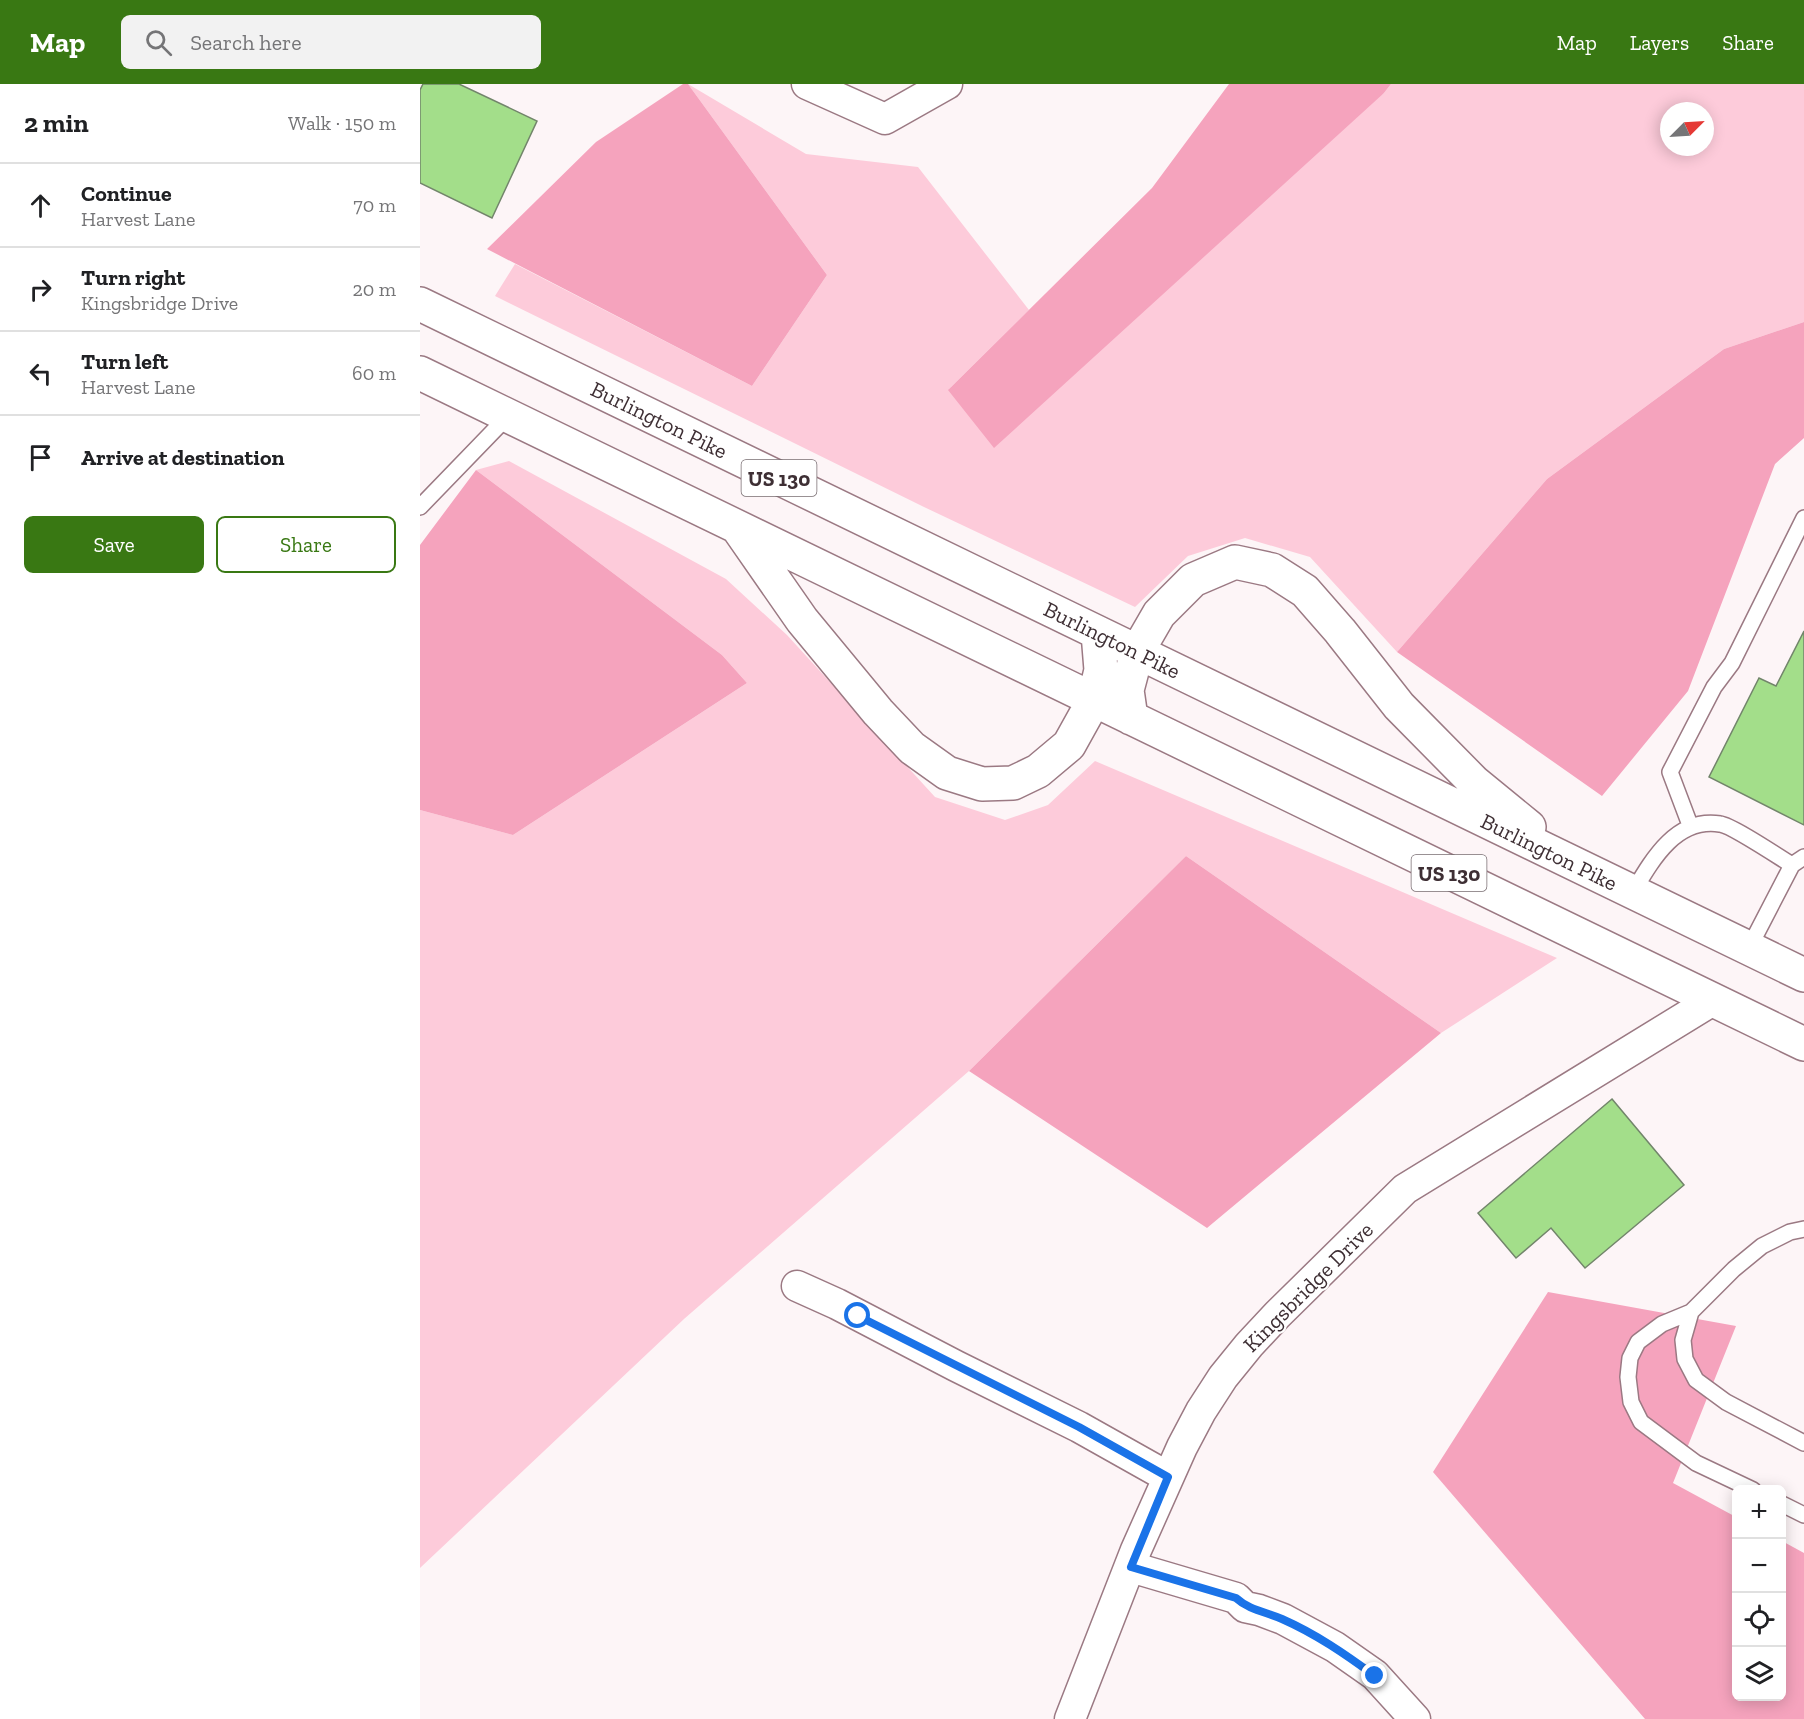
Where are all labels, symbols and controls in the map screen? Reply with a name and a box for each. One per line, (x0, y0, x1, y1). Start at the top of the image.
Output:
search box (121, 15, 541, 69)
text: Map (30, 26, 85, 59)
icon: search (142, 26, 175, 59)
text: Search here (190, 29, 302, 56)
text: Map (1557, 30, 1597, 55)
text: Layers (1630, 30, 1689, 55)
text: Share (1722, 30, 1774, 55)
north arrow (1660, 102, 1714, 156)
text: 2 min (24, 107, 89, 139)
text: Walk · 150 m (288, 111, 396, 135)
text: Continue (81, 180, 172, 207)
icon: ahead (24, 189, 57, 222)
text: 70 m (353, 193, 396, 217)
text: Harvest Lane (81, 207, 195, 231)
text: Turn right (81, 264, 185, 291)
icon: right (24, 273, 57, 306)
text: 20 m (352, 277, 396, 301)
text: Kingsbridge Drive (81, 291, 238, 315)
text: Turn left (81, 348, 168, 375)
icon: left (24, 357, 57, 390)
text: 60 m (352, 361, 396, 385)
text: Harvest Lane (81, 375, 195, 399)
street label: Burlington Pike (586, 375, 732, 465)
icon: arrive (24, 441, 57, 474)
text: Arrive at destination (81, 444, 284, 471)
road number: US 130 (742, 460, 817, 496)
button: Save (24, 516, 204, 573)
button: Share (216, 516, 396, 573)
street label: Burlington Pike (1039, 595, 1185, 685)
street label: Burlington Pike (1476, 807, 1622, 897)
road number: US 130 (1412, 855, 1486, 891)
street label: Kingsbridge Drive (1237, 1216, 1379, 1358)
route start (844, 1302, 870, 1328)
map controls (1732, 1485, 1786, 1701)
button: + (1732, 1485, 1786, 1539)
button: − (1732, 1539, 1786, 1593)
button: locate (1732, 1593, 1786, 1647)
button: layers (1732, 1647, 1786, 1701)
route end (1361, 1662, 1387, 1688)

